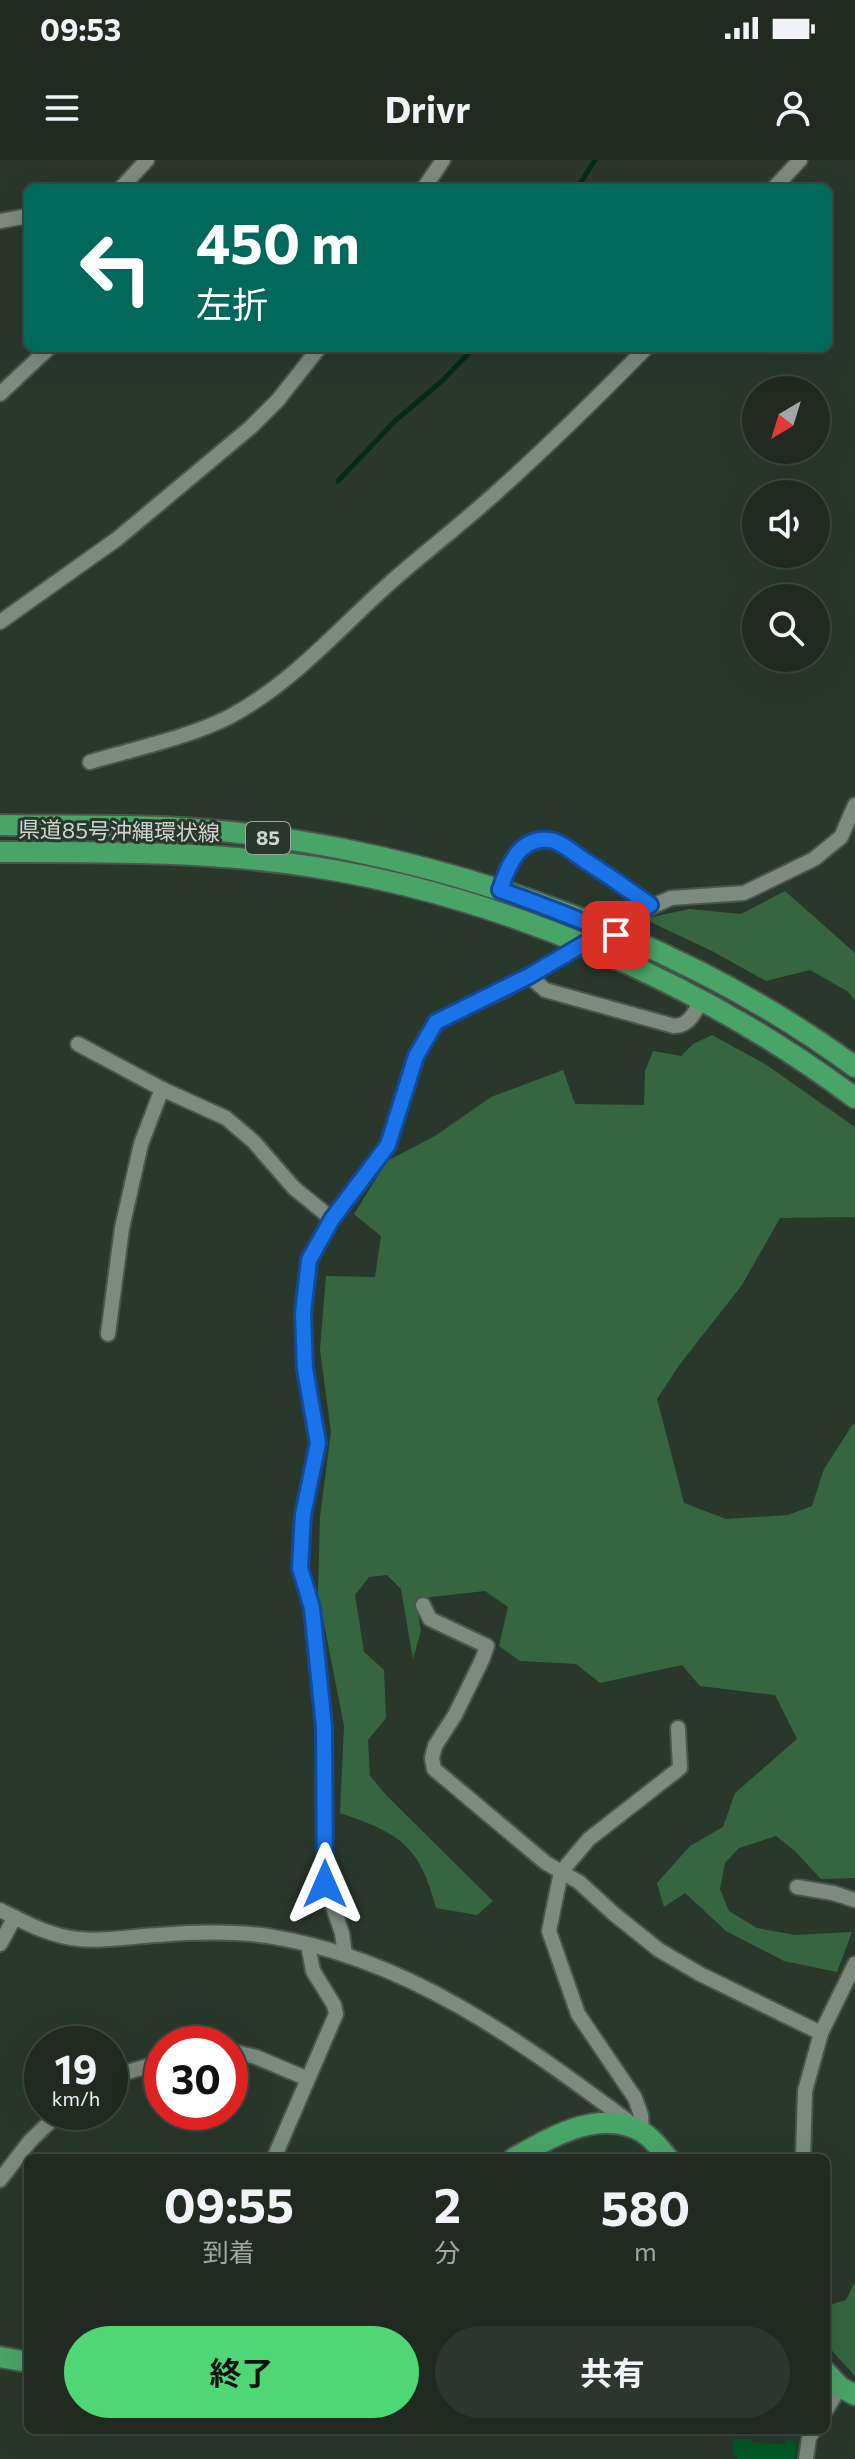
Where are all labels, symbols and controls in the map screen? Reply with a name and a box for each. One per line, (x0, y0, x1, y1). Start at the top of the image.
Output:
text: 09:53 (40, 10, 121, 47)
icon: menu (40, 86, 84, 130)
text: Drivr (385, 86, 470, 130)
icon: person (771, 86, 815, 130)
text: 450 m (196, 207, 360, 276)
icon: left (64, 216, 168, 320)
text: 左折 (196, 281, 268, 325)
north arrow (742, 376, 830, 464)
map controls (742, 376, 830, 672)
button: sound (742, 480, 830, 568)
button: search (742, 584, 830, 672)
street label: 県道85号沖縄環状線 (18, 815, 220, 846)
road number: 85 (246, 822, 290, 854)
pin (582, 901, 650, 969)
icon: arrive (594, 913, 638, 957)
position arrow (283, 1842, 367, 1926)
speed limit sign: 30 (144, 2026, 248, 2130)
text: 19 (55, 2043, 97, 2092)
text: km/h (52, 2086, 100, 2110)
text: 09:55 (164, 2174, 294, 2233)
text: 2 (434, 2174, 461, 2233)
text: 580 (601, 2177, 690, 2236)
text: m (634, 2235, 657, 2266)
text: 到着 (203, 2236, 255, 2267)
text: 分 (434, 2236, 460, 2267)
button: 終了 (64, 2326, 419, 2418)
button: 共有 (435, 2326, 790, 2418)

